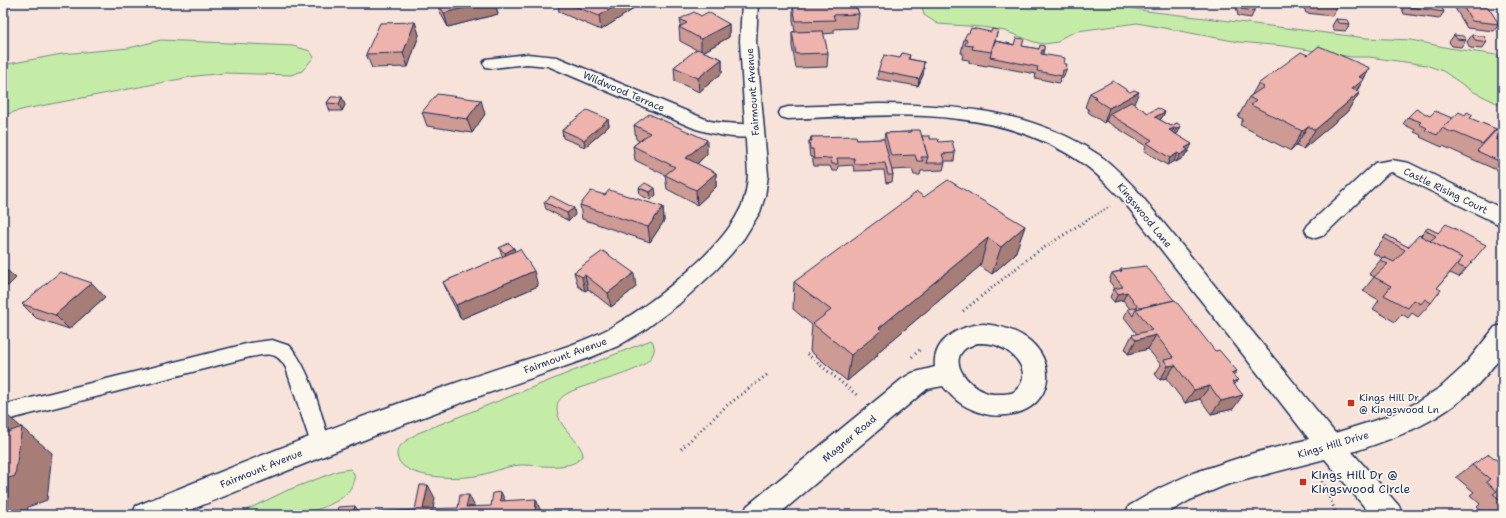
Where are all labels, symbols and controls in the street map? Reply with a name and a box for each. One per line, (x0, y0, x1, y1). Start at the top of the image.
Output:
street label: Fairmount Avenue (743, 47, 762, 136)
street label: Wildwood Terrace (581, 68, 667, 115)
street label: Castle Rising Court (1402, 164, 1490, 216)
street label: Kingswood Lane (1114, 180, 1175, 251)
street label: Fairmount Avenue (522, 334, 609, 377)
place label: Kings Hill Dr @ Kingswood Ln (1359, 391, 1439, 416)
marker: Kings Hill Dr @ Kingswood Ln (1346, 398, 1356, 408)
street label: Magner Road (820, 412, 880, 465)
street label: Kings Hill Drive (1296, 428, 1371, 461)
street label: Fairmount Avenue (218, 446, 305, 491)
place label: Kings Hill Dr @ Kingswood Circle (1311, 467, 1410, 497)
marker: Kings Hill Dr @ Kingswood Circle (1298, 477, 1308, 487)

